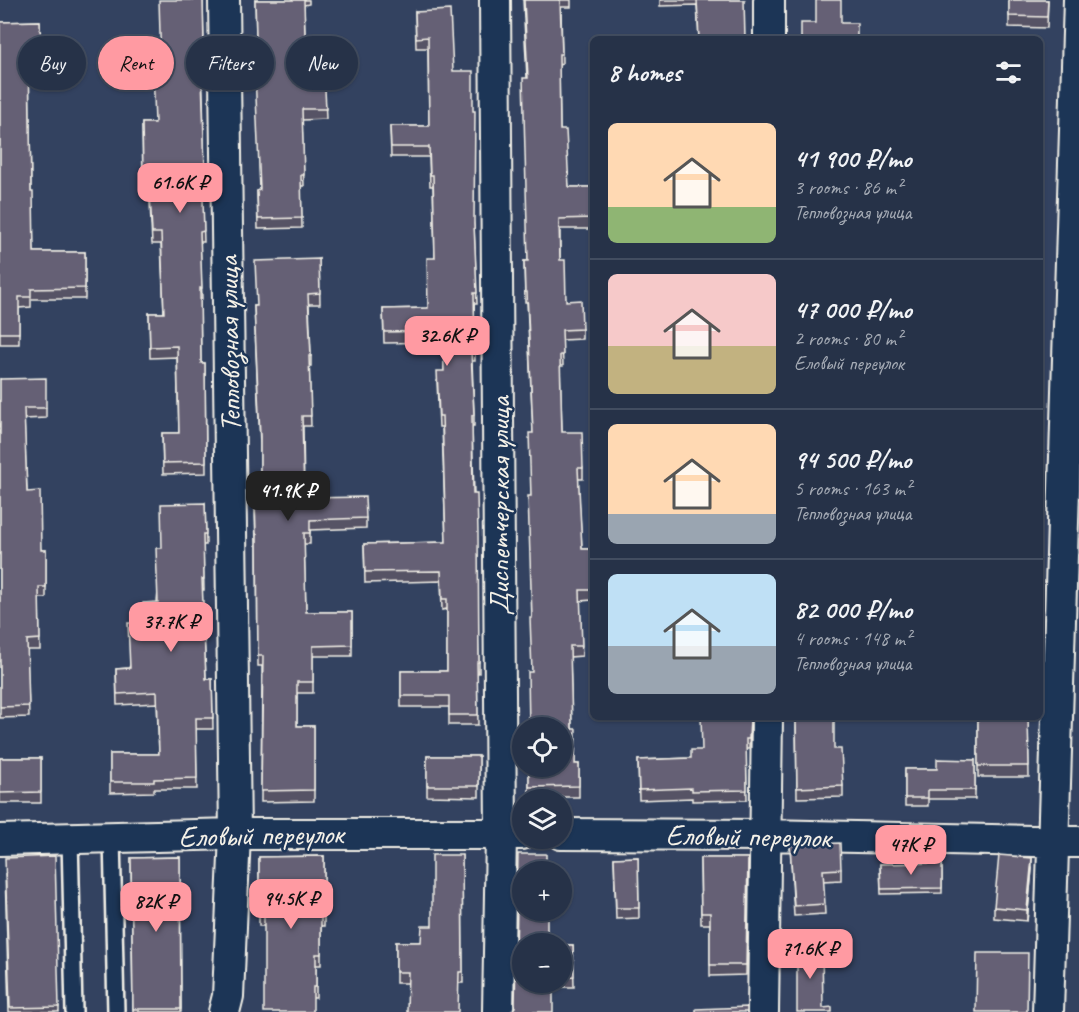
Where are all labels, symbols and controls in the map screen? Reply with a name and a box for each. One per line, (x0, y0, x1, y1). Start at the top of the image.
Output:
chip: Buy (18, 36, 86, 90)
chip: Rent (98, 36, 174, 90)
chip: Filters (186, 36, 274, 90)
chip: New (286, 36, 358, 90)
text: 8 homes (608, 56, 681, 89)
icon: filters (992, 56, 1025, 89)
text: 41 900 ₽/mo (794, 142, 912, 175)
icon: home (656, 147, 728, 219)
pin: 61.6K ₽ (125, 163, 235, 214)
text: 61.6K ₽ (151, 170, 209, 195)
text: 3 rooms · 86 m² (794, 175, 902, 200)
text: Тепловозная улица (794, 200, 911, 225)
street label: Тепловозная улица (208, 254, 250, 432)
text: 47 000 ₽/mo (794, 293, 912, 326)
icon: home (656, 298, 728, 370)
pin: 32.6K ₽ (392, 316, 502, 367)
text: 32.6K ₽ (419, 323, 475, 348)
text: 2 rooms · 80 m² (794, 326, 902, 351)
text: Еловый переулок (794, 351, 904, 376)
street label: Диспетчерская улица (480, 394, 518, 616)
text: 94 500 ₽/mo (794, 443, 911, 476)
icon: home (656, 448, 728, 520)
pin: 41.9K ₽ (233, 471, 343, 522)
text: 5 rooms · 163 m² (794, 476, 911, 501)
text: 41.9K ₽ (260, 478, 316, 503)
text: Тепловозная улица (794, 501, 911, 526)
text: 82 000 ₽/mo (794, 593, 912, 626)
icon: home (656, 598, 728, 670)
pin: 37.7K ₽ (116, 602, 226, 653)
text: 37.7K ₽ (143, 609, 199, 634)
text: 4 rooms · 148 m² (794, 626, 911, 651)
text: Тепловозная улица (794, 651, 911, 676)
map controls (512, 717, 572, 993)
button: locate (512, 717, 572, 777)
button: layers (512, 789, 572, 849)
street label: Еловый переулок (178, 815, 347, 855)
street label: Еловый переулок (665, 816, 834, 856)
pin: 47K ₽ (869, 825, 953, 876)
text: 47K ₽ (889, 832, 933, 857)
button: + (512, 861, 572, 921)
pin: 94.5K ₽ (236, 879, 346, 930)
pin: 82K ₽ (114, 882, 198, 933)
text: 94.5K ₽ (263, 886, 319, 911)
text: 82K ₽ (134, 889, 178, 914)
pin: 71.6K ₽ (755, 929, 865, 980)
button: − (512, 933, 572, 993)
text: 71.6K ₽ (782, 936, 838, 961)

